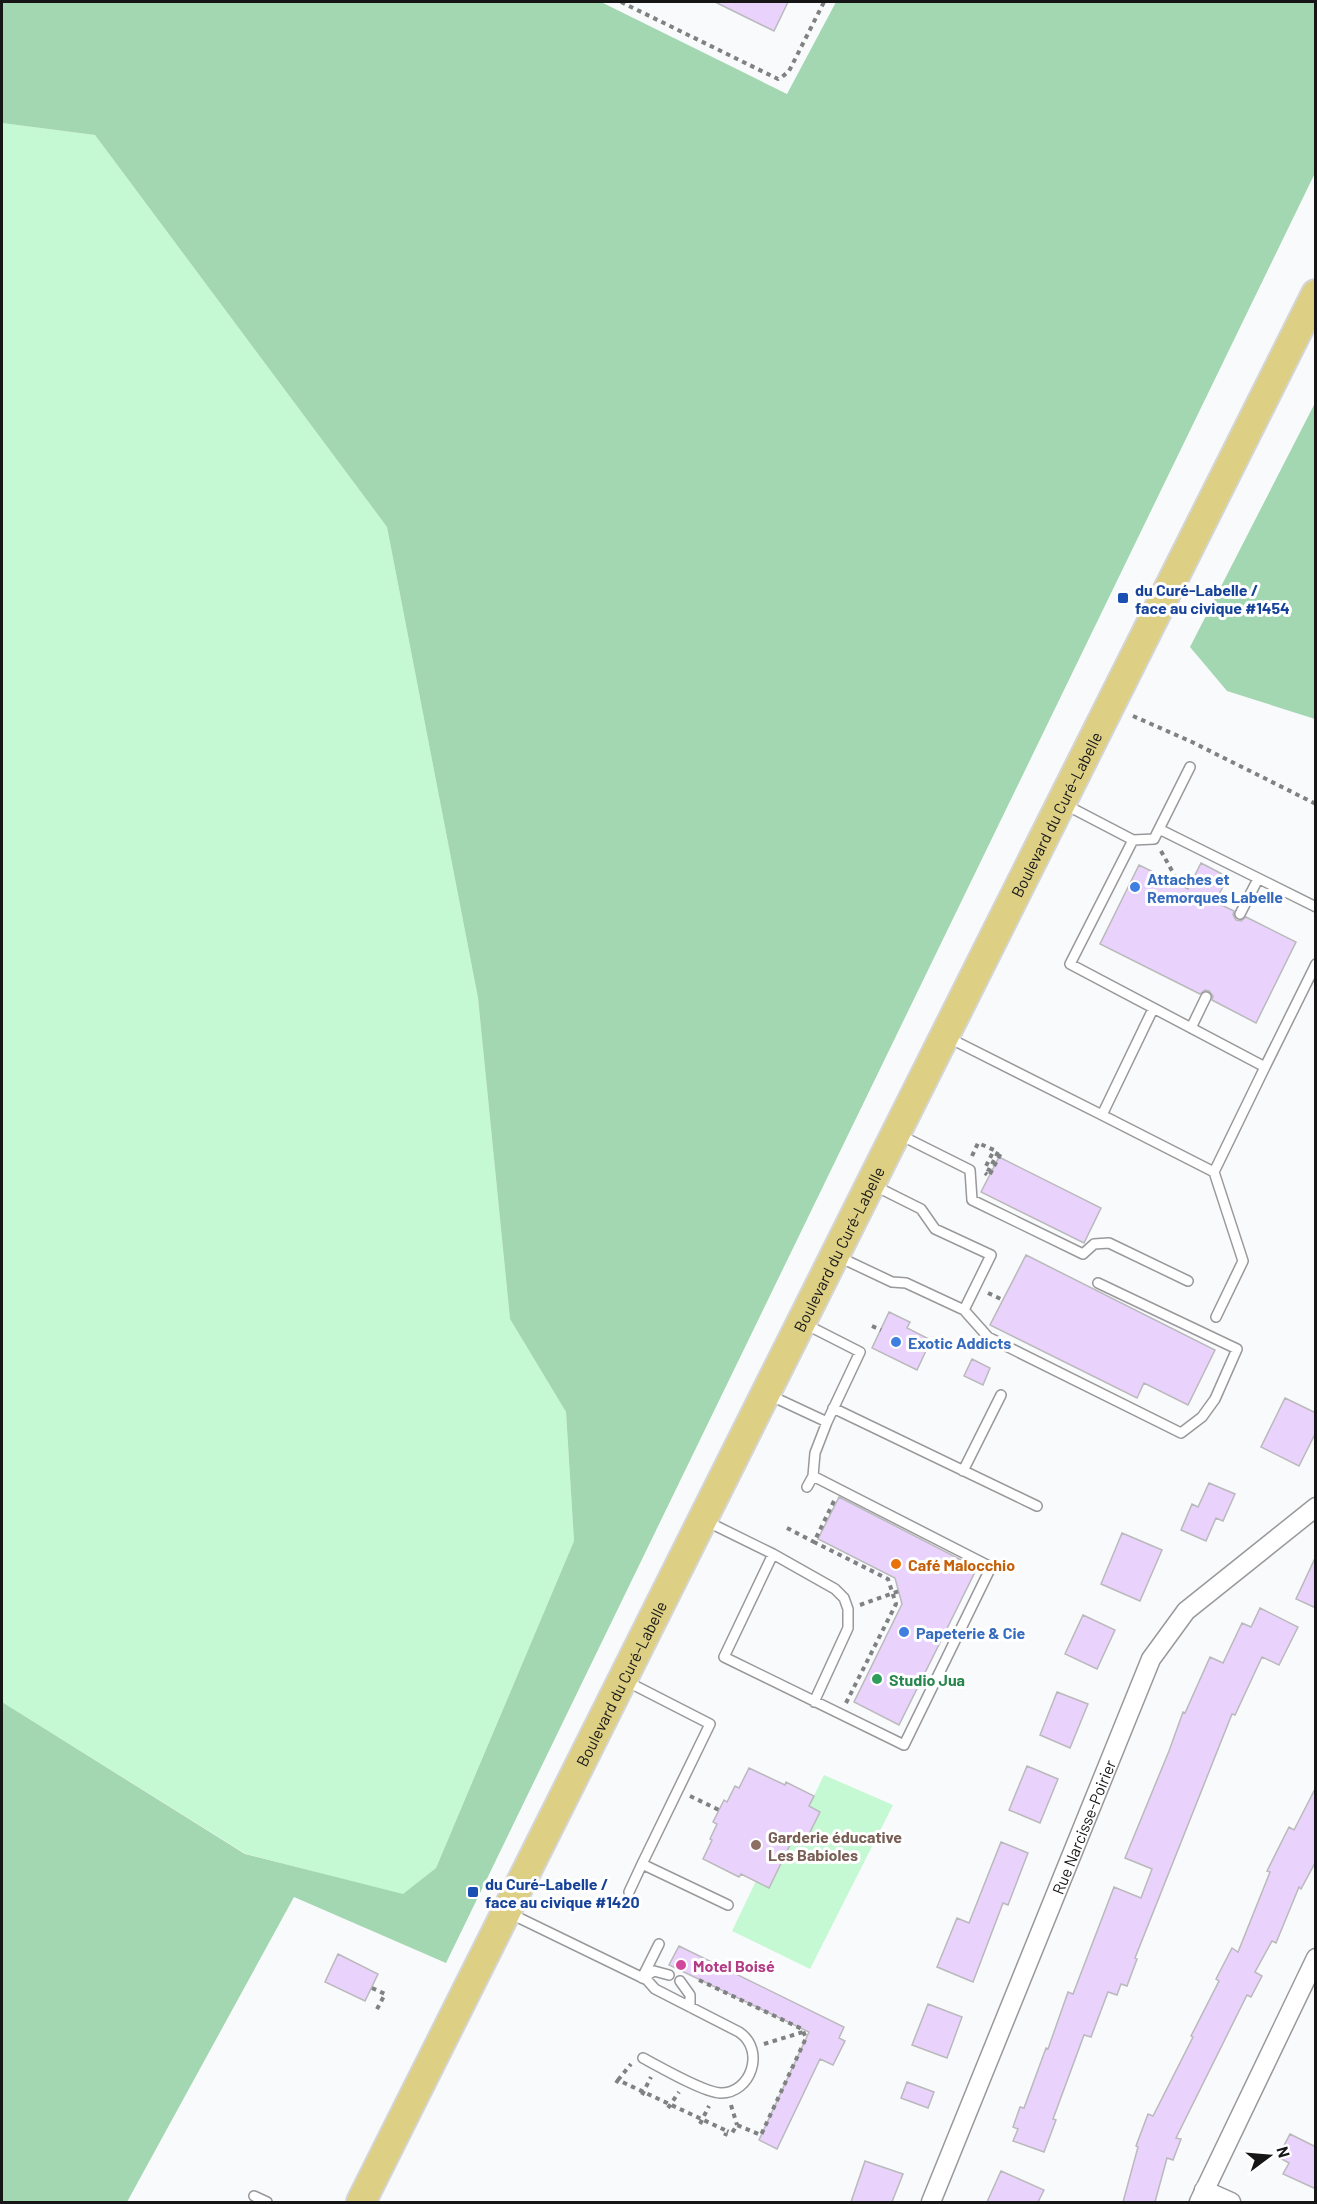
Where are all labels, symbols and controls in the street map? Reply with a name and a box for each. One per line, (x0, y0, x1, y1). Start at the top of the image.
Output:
place label: du Curé-Labelle / face au civique #1454 (1135, 580, 1290, 617)
marker: du Curé-Labelle / face au civique #1454 (1116, 591, 1130, 605)
street label: Boulevard du Curé-Labelle (1006, 728, 1105, 900)
place label: Attaches et Remorques Labelle (1147, 869, 1283, 906)
marker: Attaches et Remorques Labelle (1128, 880, 1142, 894)
street label: Boulevard du Curé-Labelle (789, 1163, 887, 1335)
place label: Exotic Addicts (908, 1333, 1011, 1352)
marker: Exotic Addicts (889, 1335, 903, 1349)
place label: Café Malocchio (908, 1555, 1015, 1574)
marker: Café Malocchio (889, 1557, 903, 1571)
street label: Boulevard du Curé-Labelle (571, 1598, 670, 1769)
place label: Papeterie & Cie (916, 1623, 1026, 1642)
marker: Papeterie & Cie (897, 1625, 911, 1639)
place label: Studio Jua (889, 1670, 965, 1689)
marker: Studio Jua (870, 1672, 884, 1686)
street label: Rue Narcisse-Poirier (1047, 1756, 1119, 1897)
place label: Garderie éducative Les Babioles (768, 1827, 902, 1864)
marker: Garderie éducative Les Babioles (749, 1838, 763, 1852)
place label: du Curé-Labelle / face au civique #1420 (485, 1874, 640, 1911)
marker: du Curé-Labelle / face au civique #1420 (466, 1885, 480, 1899)
place label: Motel Boisé (693, 1956, 775, 1975)
marker: Motel Boisé (674, 1958, 688, 1972)
north arrow (1239, 2126, 1299, 2186)
text: N (1273, 2144, 1294, 2159)

